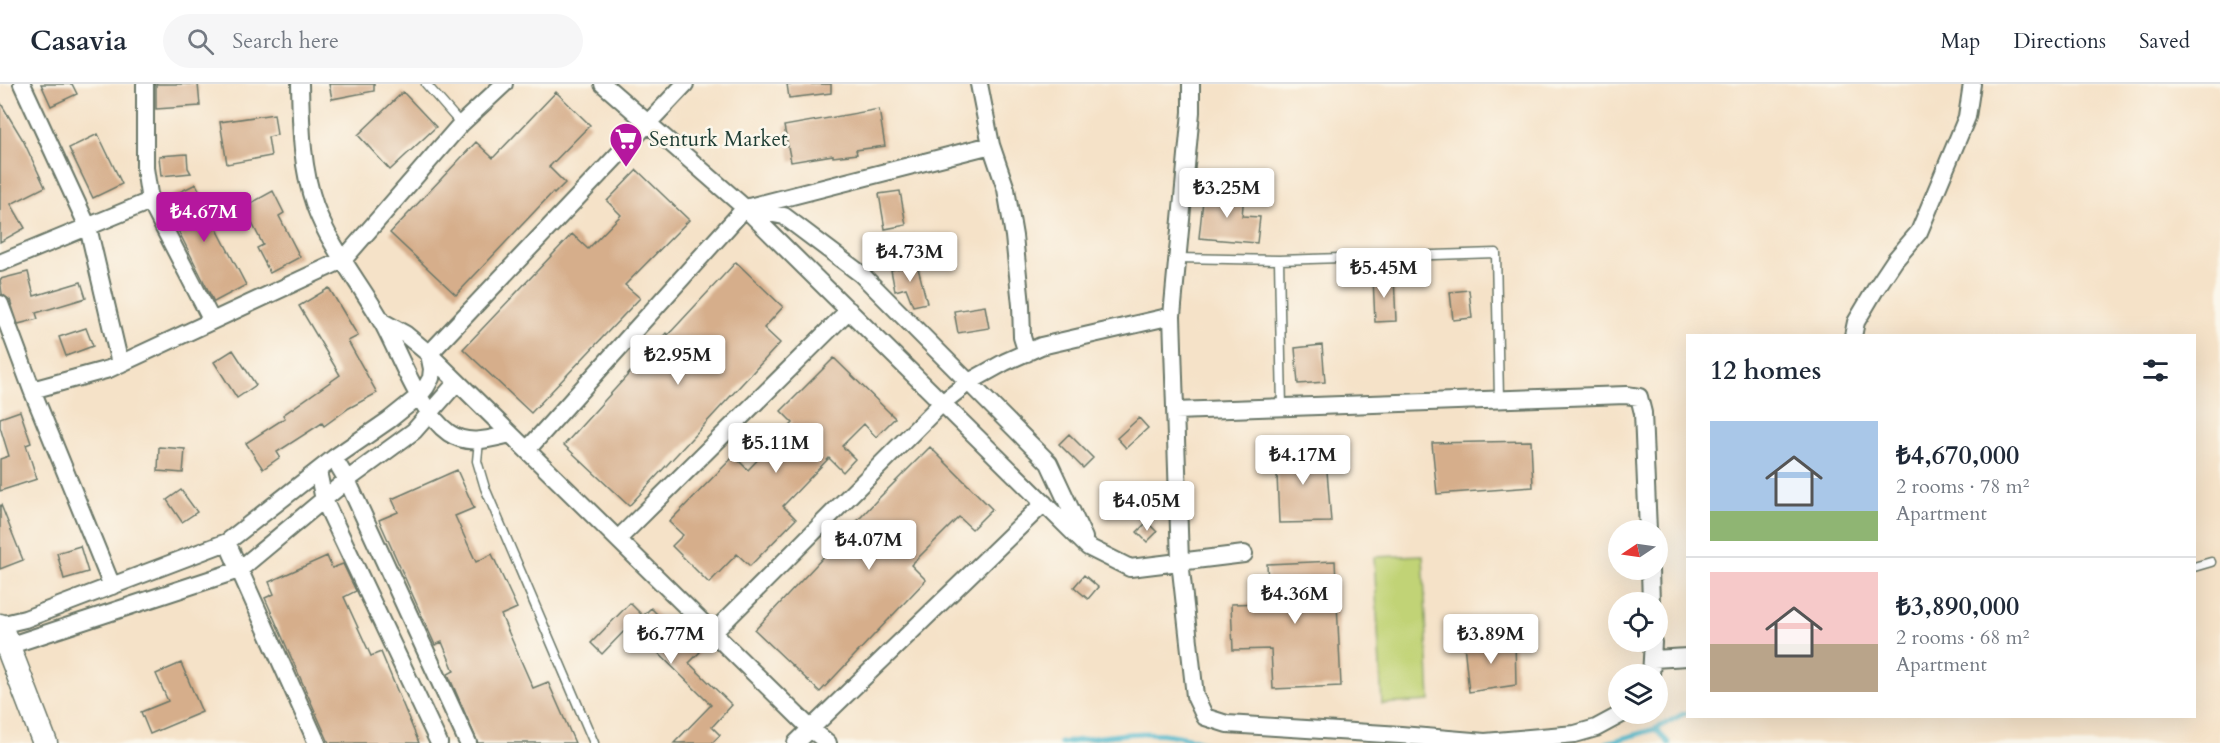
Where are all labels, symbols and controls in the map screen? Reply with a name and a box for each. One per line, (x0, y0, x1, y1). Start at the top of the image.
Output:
search box (163, 14, 583, 68)
text: Casavia (30, 22, 127, 60)
icon: search (184, 25, 217, 58)
text: Search here (232, 26, 339, 56)
text: Map (1940, 27, 1980, 56)
text: Directions (2013, 27, 2106, 56)
text: Saved (2139, 27, 2190, 56)
supermarket icon: Senturk Market (608, 121, 644, 168)
place label: Senturk Market (649, 125, 788, 154)
pin: ₺3.25M (1178, 168, 1276, 219)
text: ₺3.25M (1193, 174, 1261, 201)
pin: ₺4.67M (155, 192, 253, 243)
text: ₺4.67M (170, 198, 238, 225)
pin: ₺4.73M (861, 232, 959, 283)
text: ₺4.73M (876, 238, 944, 265)
pin: ₺5.45M (1335, 248, 1433, 299)
text: ₺5.45M (1350, 254, 1418, 281)
pin: ₺2.95M (629, 335, 727, 386)
text: ₺2.95M (644, 341, 712, 368)
text: 12 homes (1710, 353, 1821, 388)
icon: filters (2139, 354, 2172, 387)
pin: ₺5.11M (727, 423, 825, 474)
text: ₺5.11M (742, 429, 810, 456)
pin: ₺4.17M (1254, 435, 1352, 486)
text: ₺4,670,000 (1896, 438, 2019, 473)
text: ₺4.17M (1269, 441, 1337, 468)
icon: home (1758, 445, 1830, 517)
text: 2 rooms · 78 m² (1896, 473, 2029, 500)
pin: ₺4.05M (1098, 481, 1196, 532)
text: ₺4.05M (1113, 487, 1181, 514)
text: Apartment (1896, 500, 1987, 527)
pin: ₺4.07M (820, 520, 918, 571)
north arrow (1608, 520, 1668, 580)
map controls (1608, 520, 1668, 724)
text: ₺4.07M (835, 526, 903, 553)
pin: ₺4.36M (1246, 574, 1344, 625)
text: ₺4.36M (1261, 580, 1329, 607)
text: ₺3,890,000 (1896, 589, 2019, 624)
button: locate (1608, 592, 1668, 652)
icon: home (1758, 596, 1830, 668)
pin: ₺6.77M (622, 614, 720, 665)
pin: ₺3.89M (1442, 614, 1540, 665)
text: ₺6.77M (637, 620, 705, 647)
text: ₺3.89M (1457, 620, 1525, 647)
text: 2 rooms · 68 m² (1896, 624, 2029, 651)
text: Apartment (1896, 651, 1987, 678)
button: layers (1608, 664, 1668, 724)

